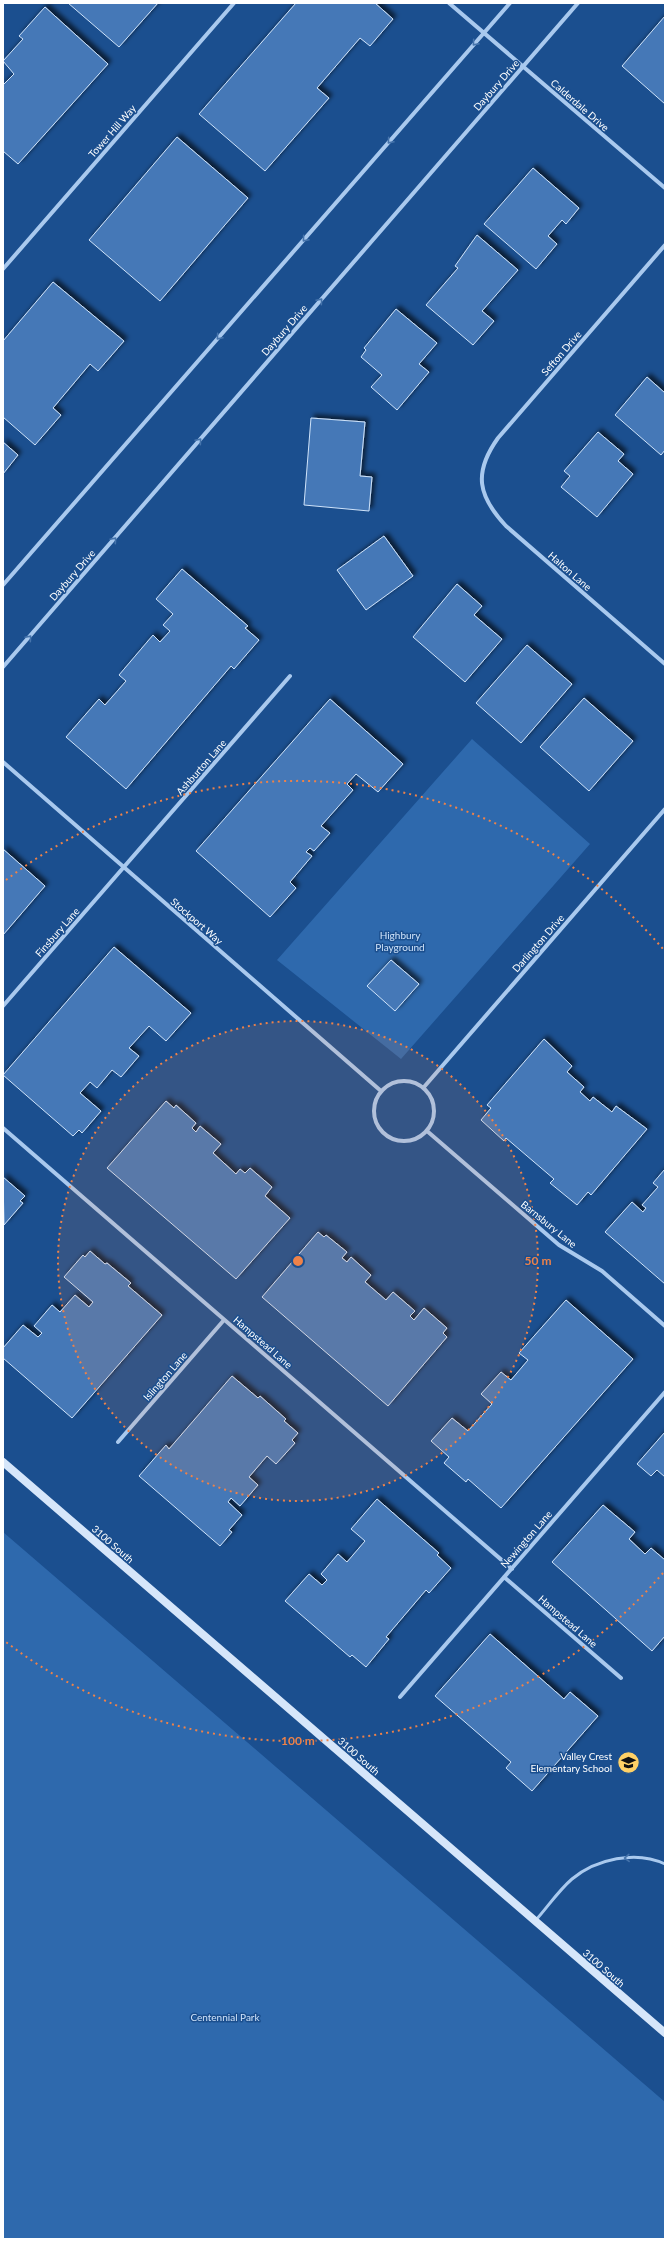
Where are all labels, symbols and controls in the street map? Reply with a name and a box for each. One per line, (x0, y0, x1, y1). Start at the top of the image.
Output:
one-way arrow (473, 38, 480, 46)
street label: Daybury Drive (471, 57, 521, 113)
street label: Calderdale Drive (549, 77, 611, 133)
street label: Tower Hill Way (86, 101, 139, 160)
one-way arrow (387, 136, 395, 144)
one-way arrow (302, 234, 309, 242)
one-way arrow (316, 298, 323, 305)
street label: Daybury Drive (259, 302, 309, 358)
street label: Sefton Drive (538, 328, 584, 378)
one-way arrow (217, 332, 224, 340)
one-way arrow (194, 439, 201, 446)
one-way arrow (109, 537, 116, 544)
street label: Daybury Drive (47, 547, 97, 603)
street label: Halton Lane (546, 549, 594, 593)
one-way arrow (24, 635, 31, 643)
street label: Ashburton Lane (174, 737, 228, 797)
street label: Stockport Way (169, 895, 226, 947)
street label: Finsbury Lane (32, 905, 82, 959)
street label: Darlington Drive (510, 912, 566, 974)
park label: Highbury Playground (375, 929, 425, 953)
street label: Barnsbury Lane (519, 1198, 579, 1250)
text: 50 m (525, 1253, 551, 1268)
centre of rings (291, 1254, 305, 1268)
street label: Hampstead Lane (231, 1313, 295, 1371)
street label: Islington Lane (141, 1349, 189, 1403)
street label: Newington Lane (498, 1508, 554, 1570)
street label: 3100 South (90, 1523, 136, 1565)
street label: Hampstead Lane (536, 1592, 600, 1650)
text: 100 m (281, 1733, 315, 1748)
street label: 3100 South (336, 1735, 382, 1777)
school or university icon: Valley Crest Elementary School (615, 1749, 641, 1775)
place label: Valley Crest Elementary School (530, 1750, 612, 1774)
one-way arrow (624, 1854, 630, 1863)
street label: 3100 South (581, 1947, 627, 1989)
park label: Centennial Park (190, 2011, 261, 2023)

